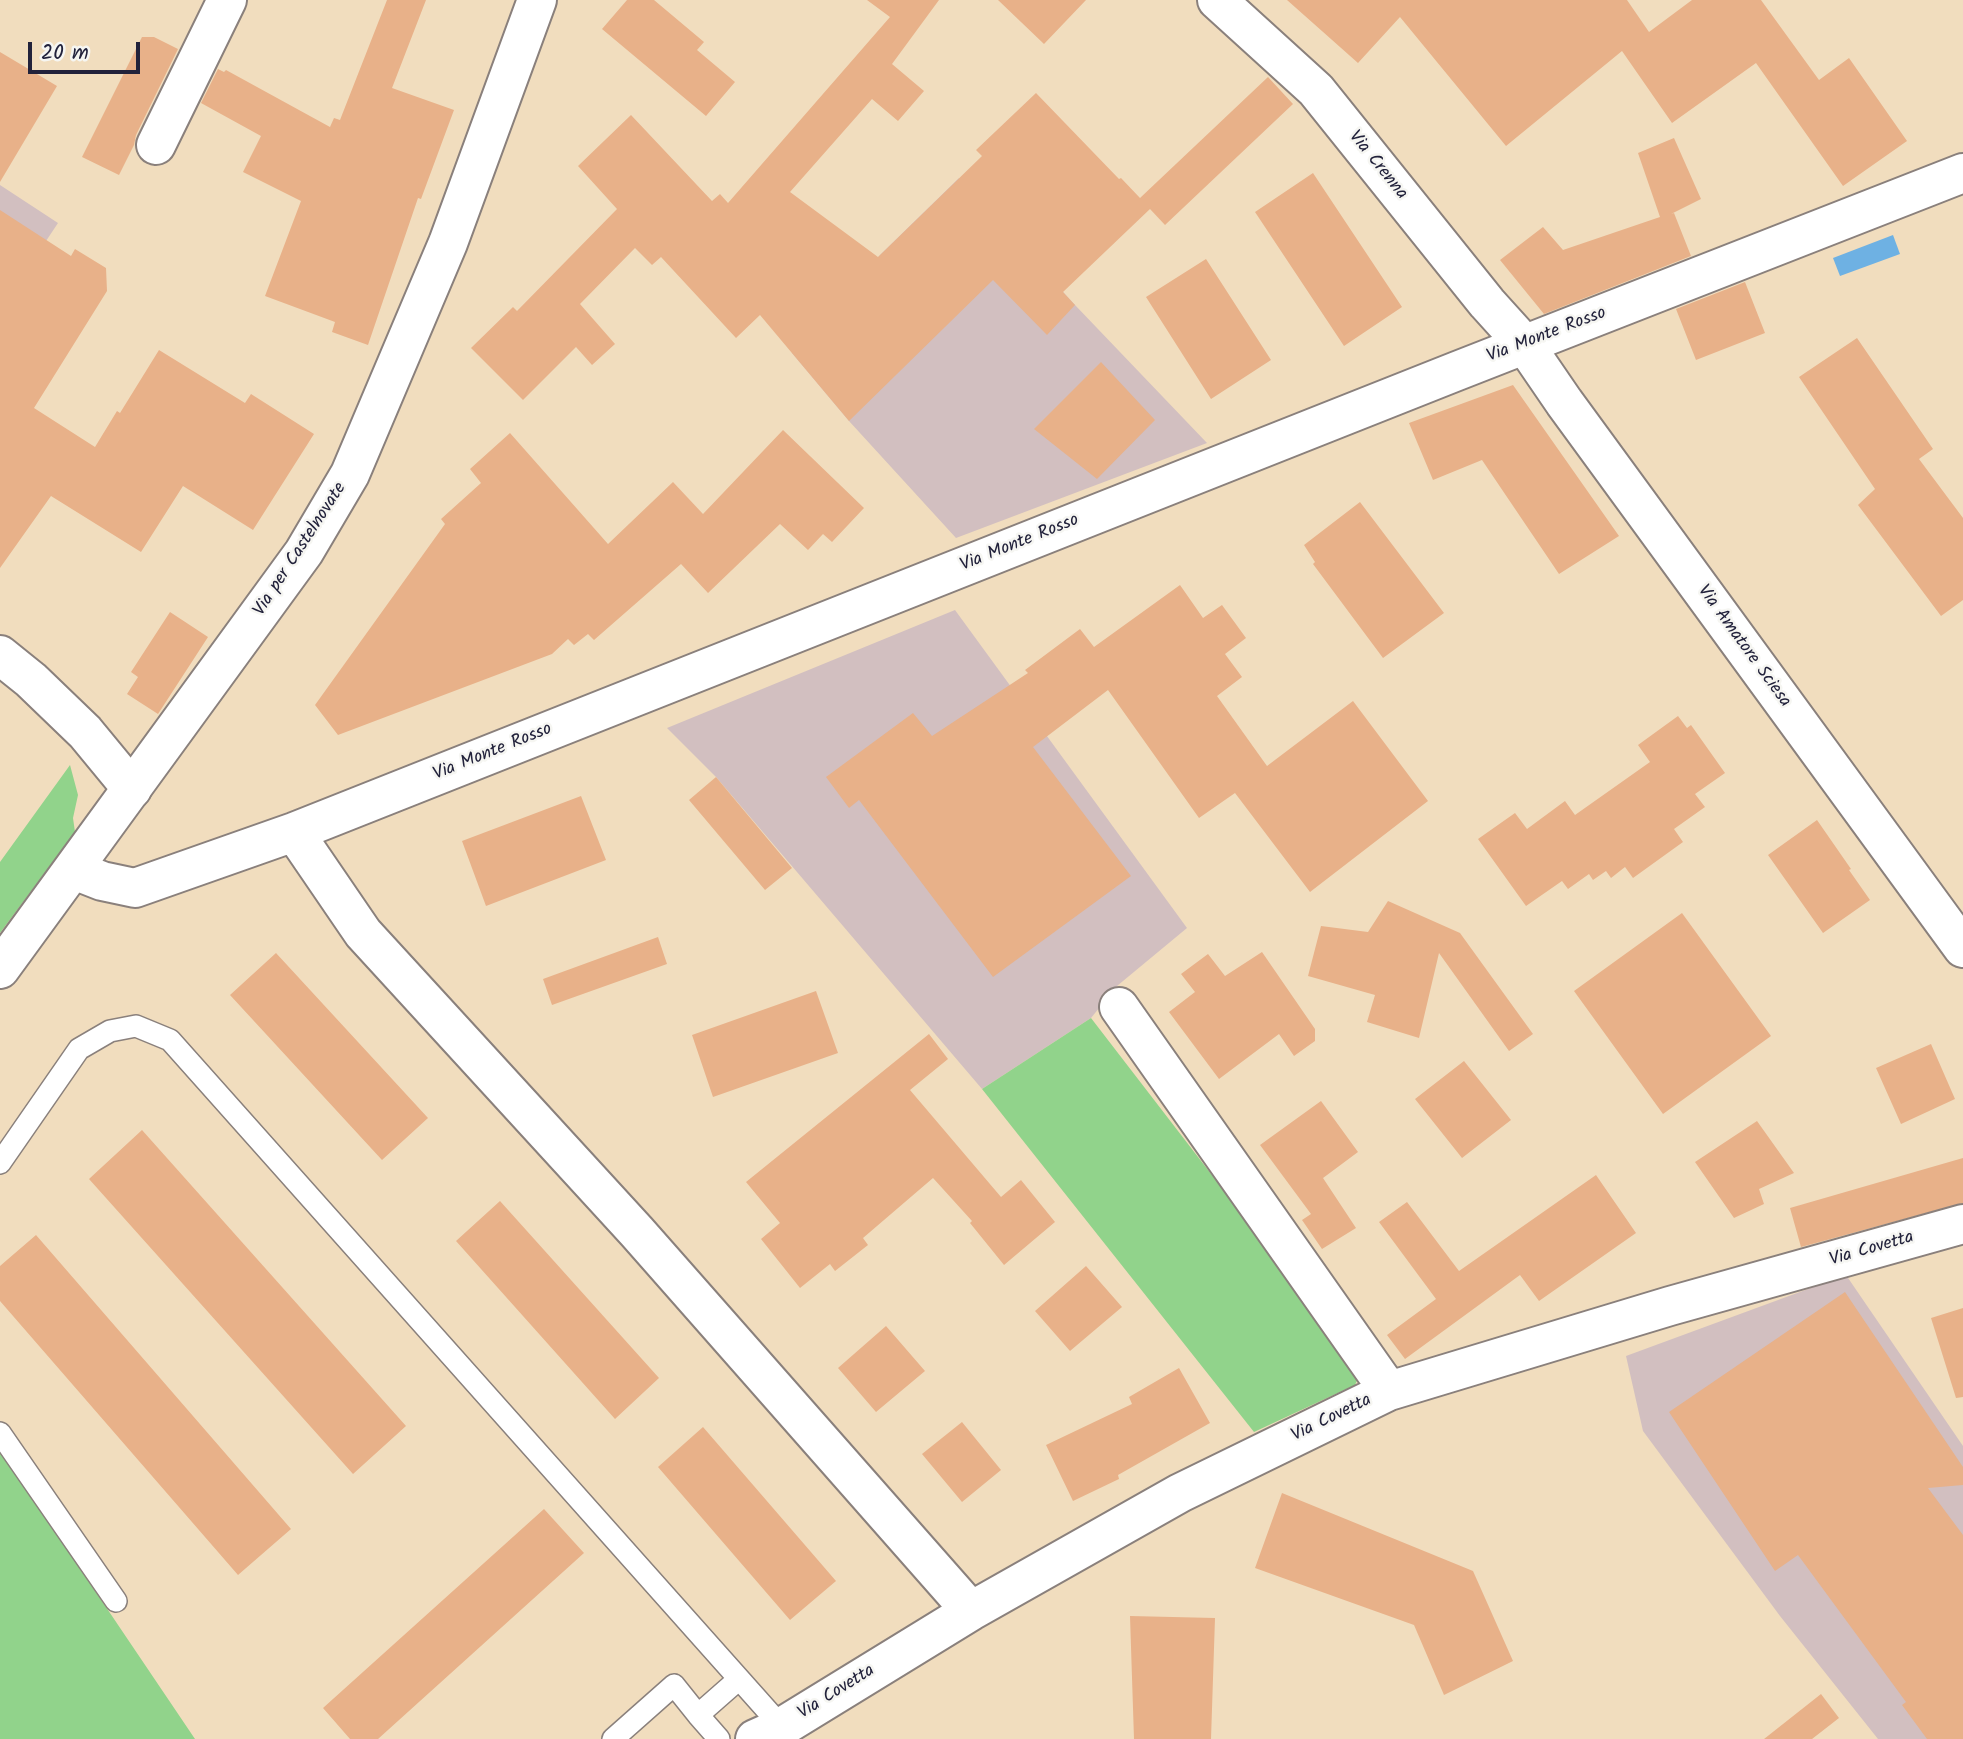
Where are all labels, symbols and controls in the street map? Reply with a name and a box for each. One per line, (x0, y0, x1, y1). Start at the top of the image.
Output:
scale bar (32, 28, 144, 72)
text: 20 m (41, 37, 89, 70)
street label: Via Crenna (1343, 127, 1411, 205)
street label: Via Monte Rosso (1484, 303, 1610, 369)
street label: Via per Castelnovate (250, 479, 352, 621)
street label: Via Monte Rosso (958, 510, 1082, 578)
street label: Via Amatore Sciesa (1691, 582, 1795, 712)
street label: Via Monte Rosso (431, 719, 555, 787)
street label: Via Covetta (1827, 1228, 1917, 1272)
street label: Via Covetta (1288, 1390, 1376, 1448)
street label: Via Covetta (795, 1661, 879, 1725)

